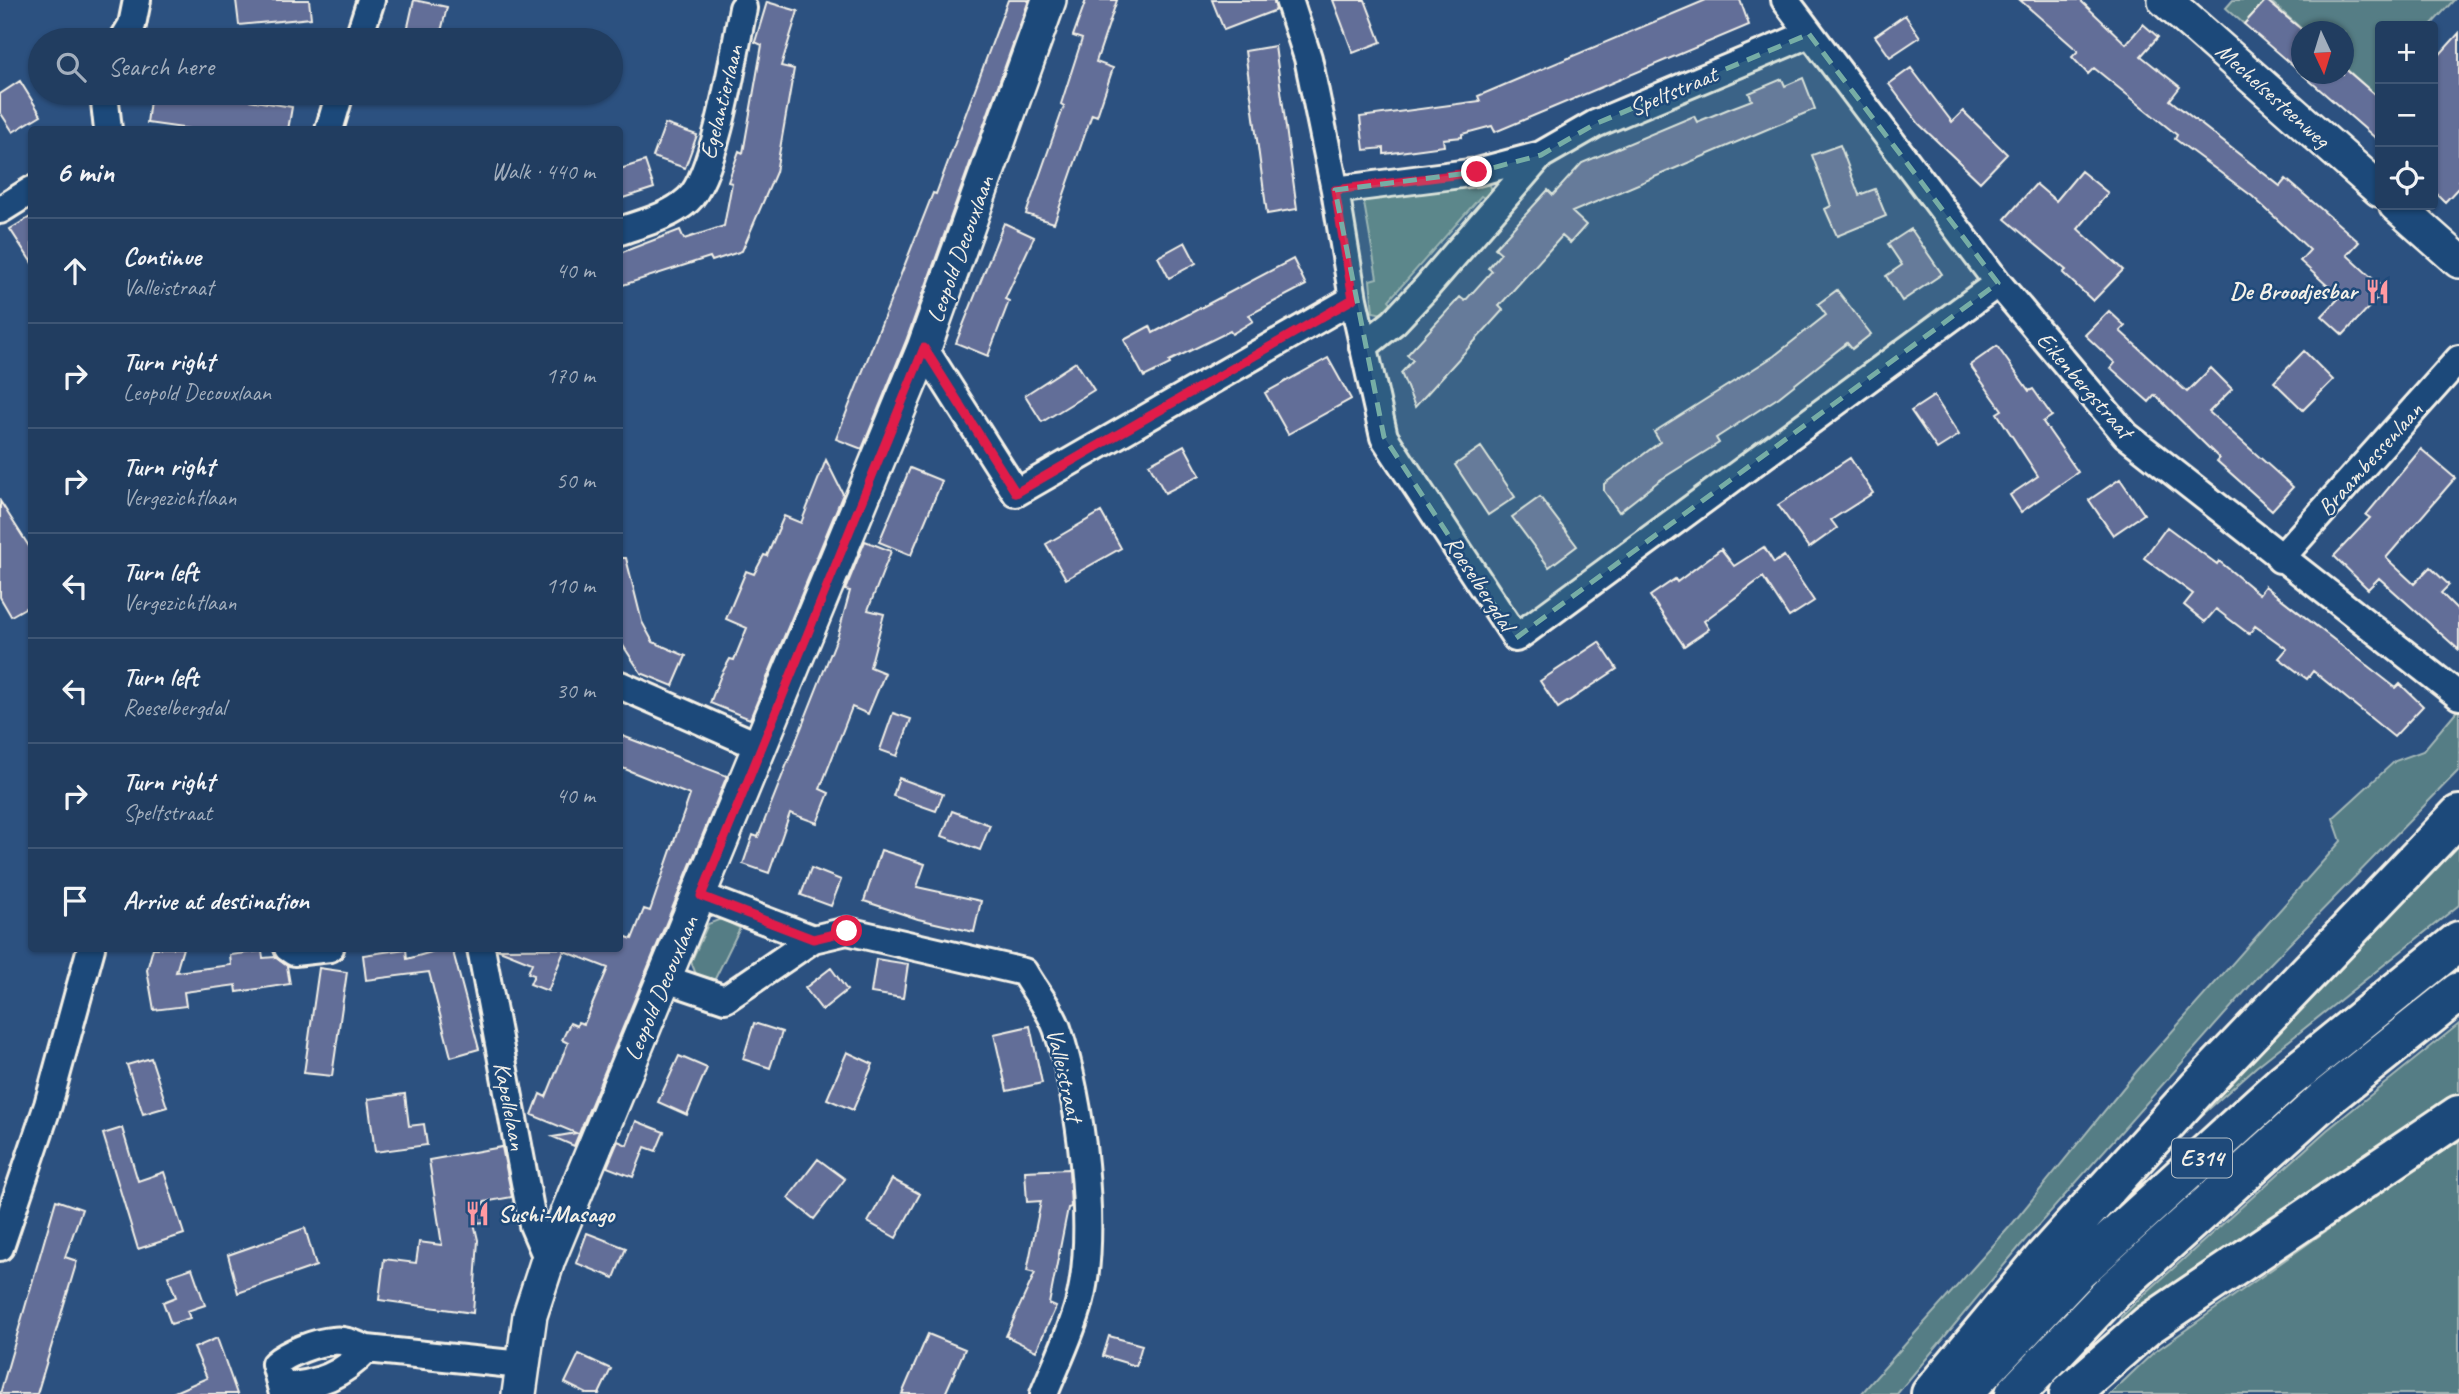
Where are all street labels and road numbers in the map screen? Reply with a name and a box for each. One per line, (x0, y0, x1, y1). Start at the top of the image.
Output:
street label: Mechelsesteenweg (2210, 36, 2337, 155)
street label: Egelantierlaan (692, 41, 750, 162)
street label: Speltstraat (1624, 58, 1723, 123)
street label: Leopold Decouxlaan (920, 170, 1001, 327)
street label: Eikenbergstraat (2030, 325, 2142, 447)
street label: Braambessenlaan (2311, 396, 2429, 522)
street label: Roeselbergdal (1438, 530, 1524, 640)
street label: Leopold Decouxlaan (617, 910, 705, 1065)
street label: Valleistraat (1040, 1026, 1091, 1127)
street label: Kapellelaan (487, 1059, 533, 1153)
road number: E314 (2172, 1138, 2232, 1177)

